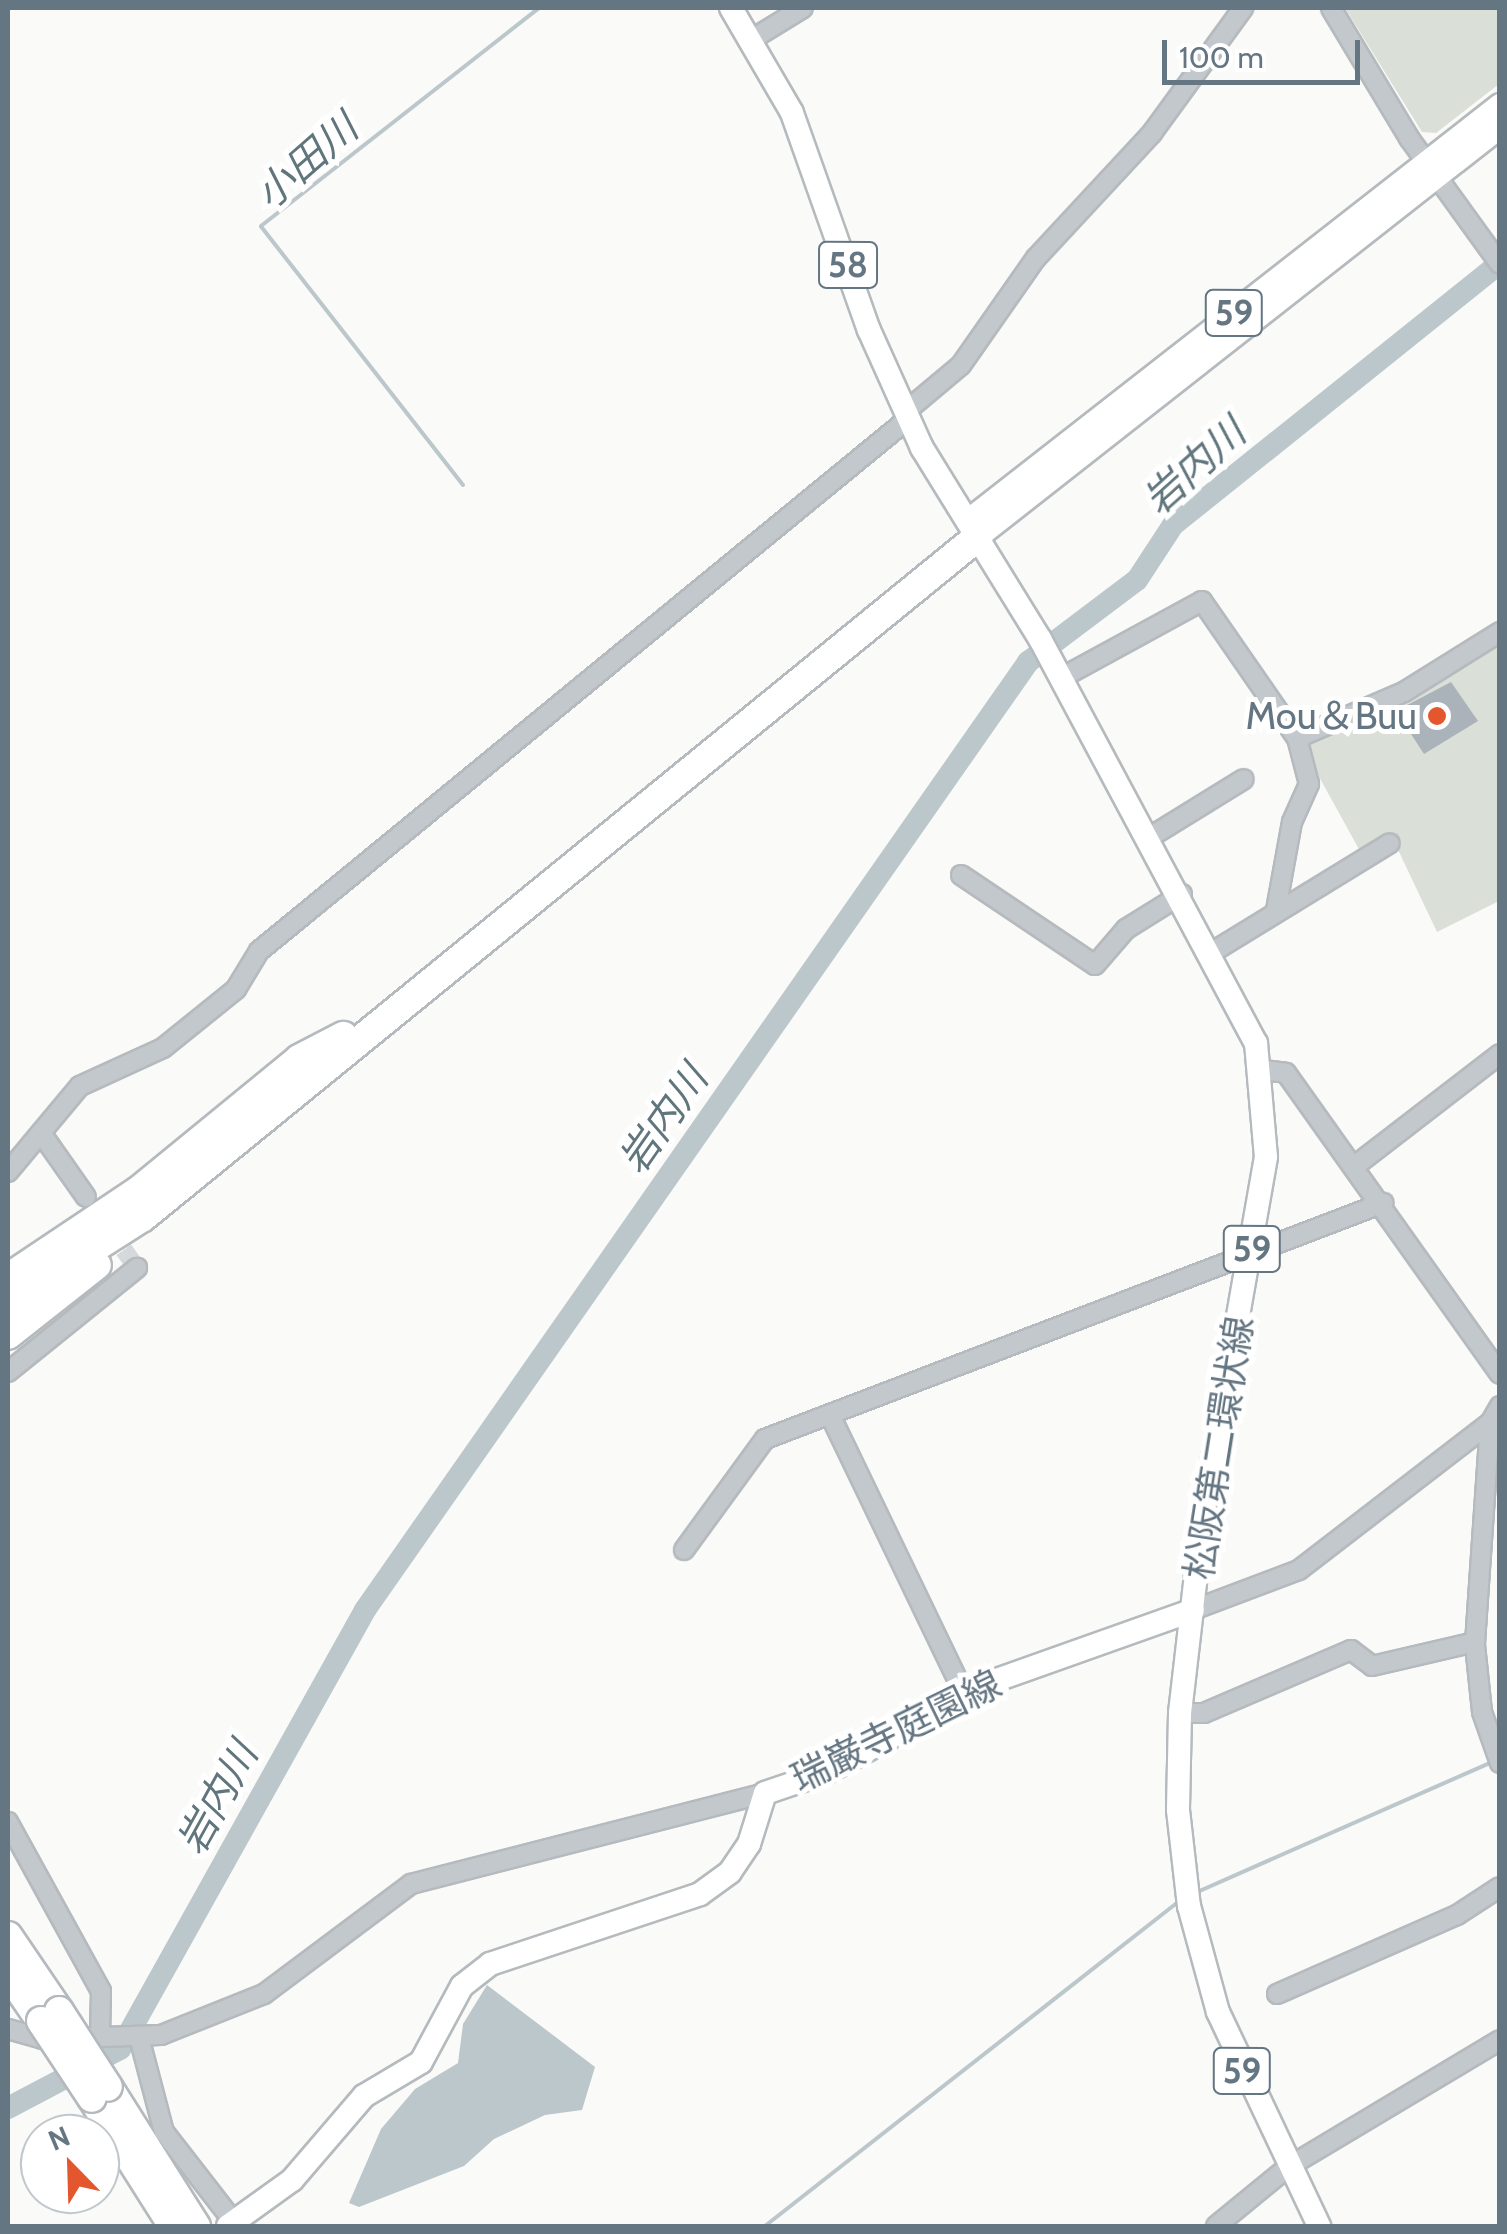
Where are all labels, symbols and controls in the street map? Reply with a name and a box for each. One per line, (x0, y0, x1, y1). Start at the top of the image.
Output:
scale bar (1167, 20, 1364, 82)
text: 100 m (1179, 39, 1264, 76)
water label: 小田川 (245, 104, 367, 218)
road number: 58 (818, 235, 878, 295)
road number: 59 (1204, 283, 1264, 343)
water label: 岩内川 (1133, 408, 1255, 524)
place label: Mou＆Buu (1245, 693, 1417, 739)
marker: Mou＆Buu (1426, 705, 1448, 727)
water label: 岩内川 (609, 1056, 717, 1182)
road number: 59 (1222, 1219, 1282, 1279)
street label: 松阪第二環状線 (1176, 1313, 1262, 1583)
street label: 瑞巌寺庭園線 (784, 1661, 1008, 1801)
water label: 岩内川 (167, 1734, 267, 1862)
road number: 59 (1212, 2041, 1272, 2101)
north arrow (20, 2114, 120, 2214)
text: N (43, 2119, 75, 2158)

